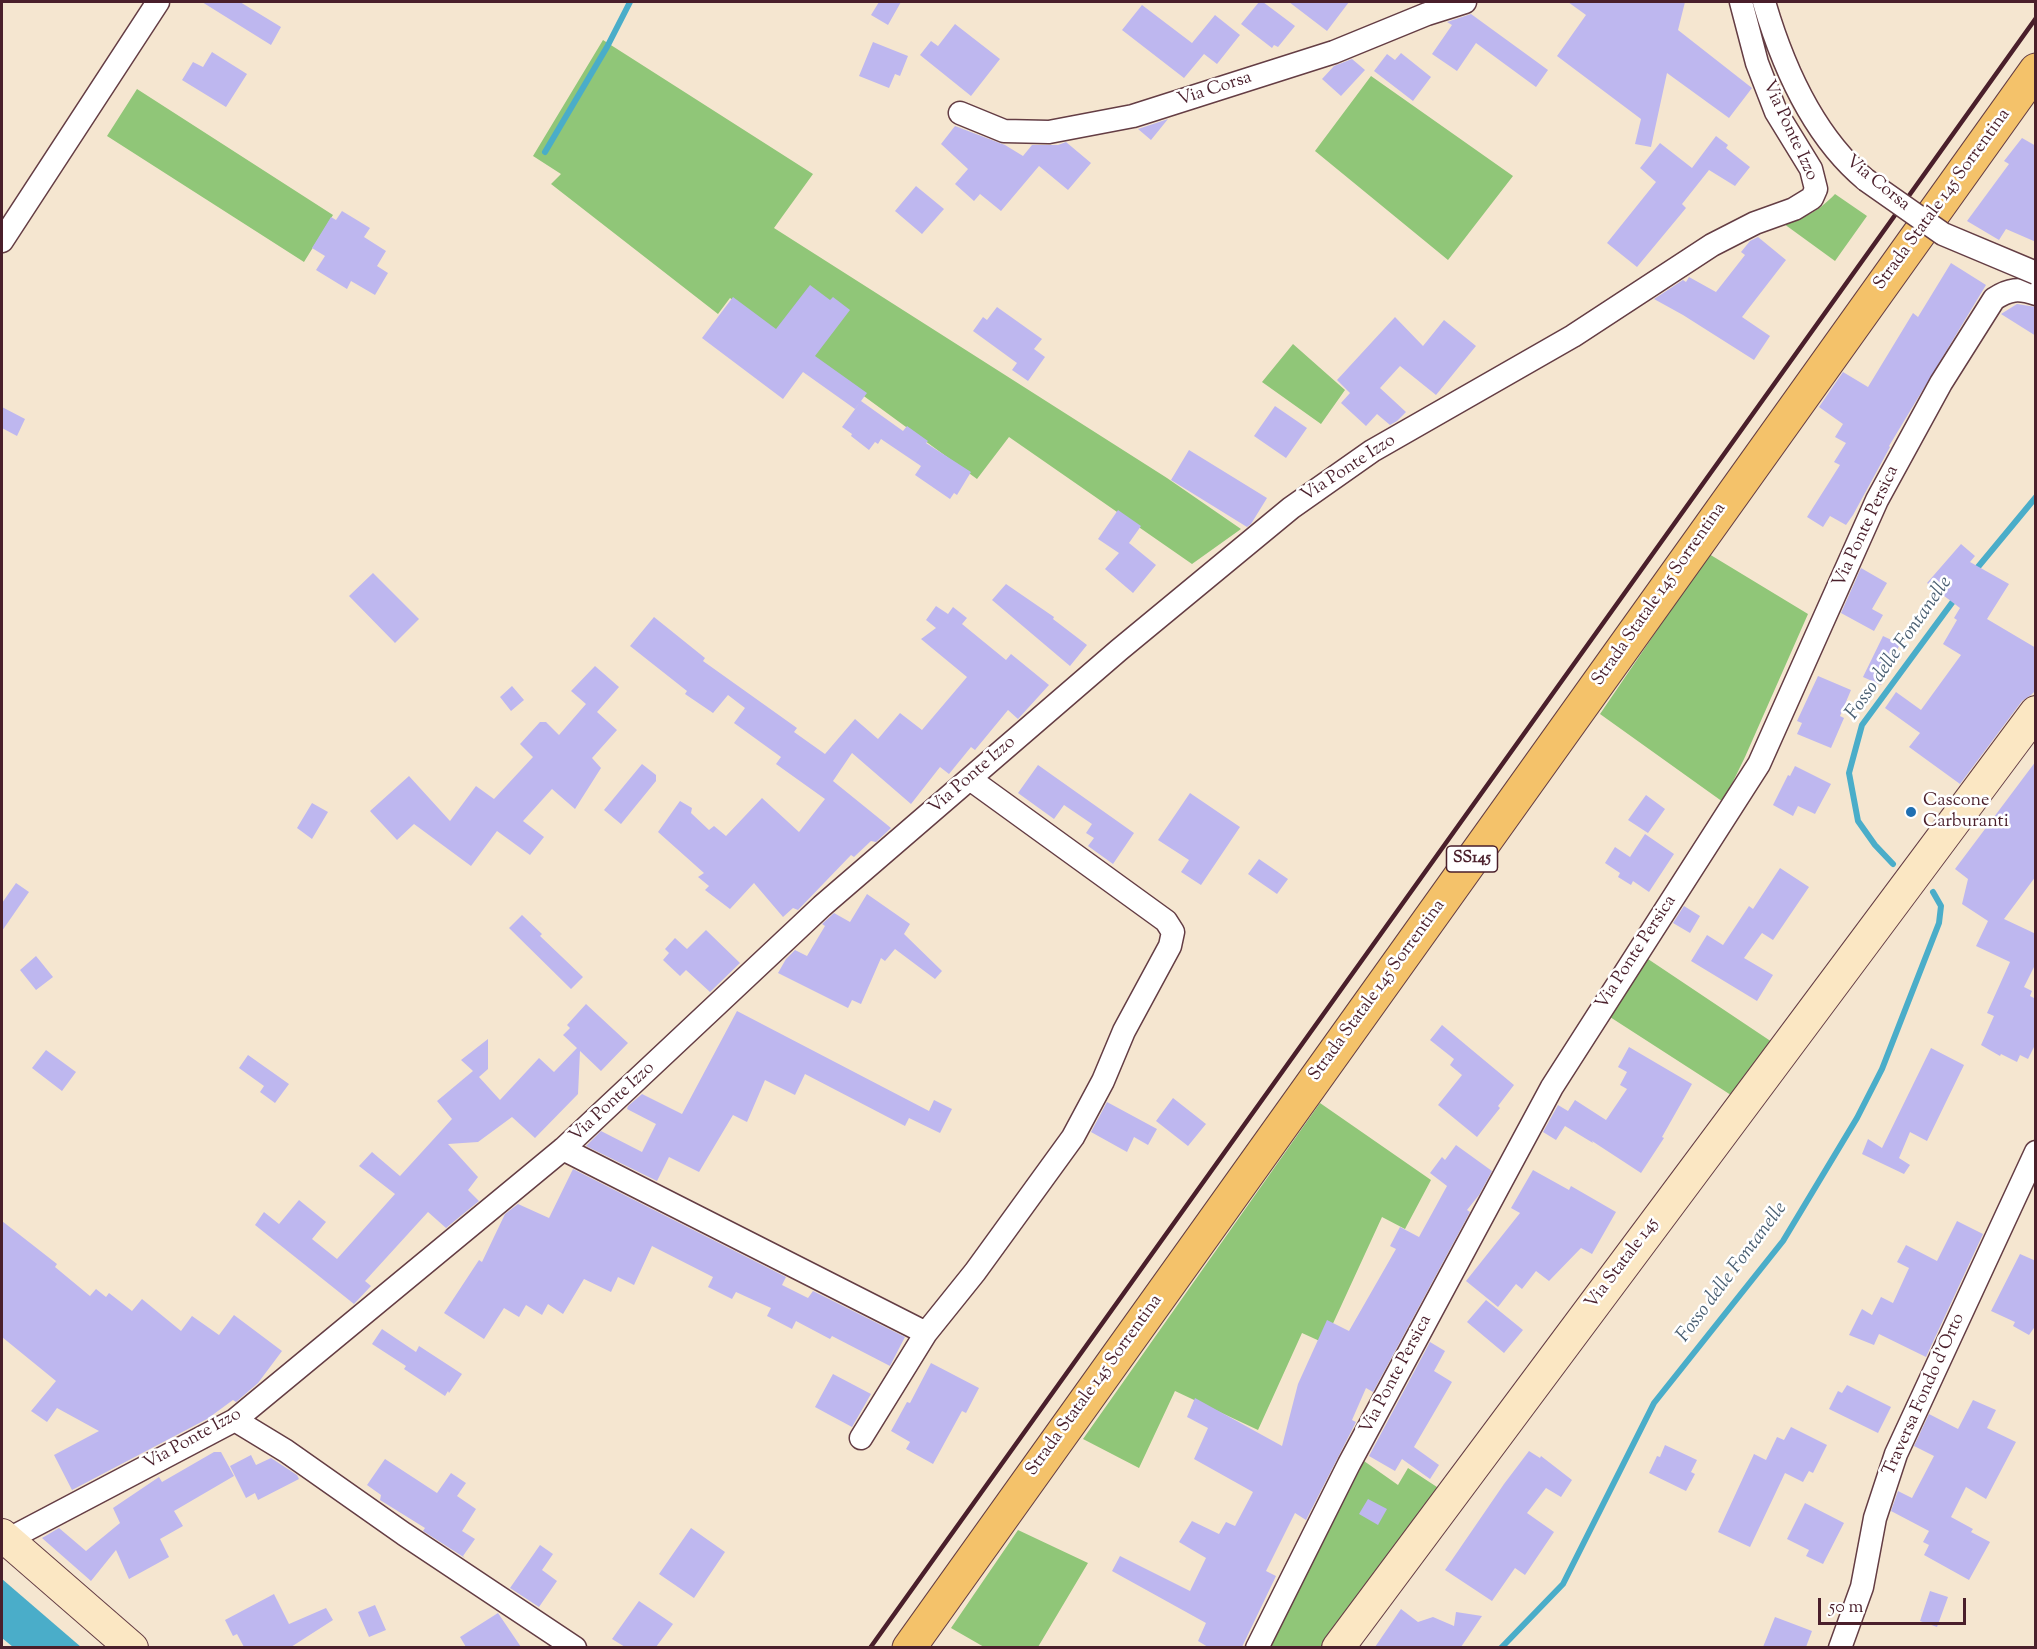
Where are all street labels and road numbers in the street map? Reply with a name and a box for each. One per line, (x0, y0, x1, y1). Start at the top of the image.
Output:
street label: Via Corsa (1175, 68, 1255, 112)
street label: Via Ponte Izzo (1756, 77, 1822, 185)
street label: Strada Statale 145 Sorrentina (1870, 105, 2016, 295)
street label: Via Corsa (1840, 151, 1914, 217)
street label: Via Ponte Izzo (1298, 430, 1400, 508)
street label: Via Ponte Persica (1829, 463, 1905, 591)
street label: Strada Statale 145 Sorrentina (1588, 499, 1732, 691)
street label: Via Ponte Izzo (925, 732, 1021, 820)
road number: SS145 (1446, 846, 1498, 872)
street label: Via Ponte Persica (1592, 892, 1682, 1014)
street label: Strada Statale 145 Sorrentina (1305, 896, 1451, 1086)
street label: Via Ponte Izzo (566, 1058, 660, 1148)
street label: Via Statale 145 (1582, 1214, 1664, 1314)
street label: Strada Statale 145 Sorrentina (1022, 1291, 1168, 1481)
street label: Traversa Fondo d'Orto (1879, 1310, 1971, 1480)
street label: Via Ponte Persica (1357, 1312, 1437, 1438)
street label: Via Ponte Izzo (140, 1404, 246, 1476)

